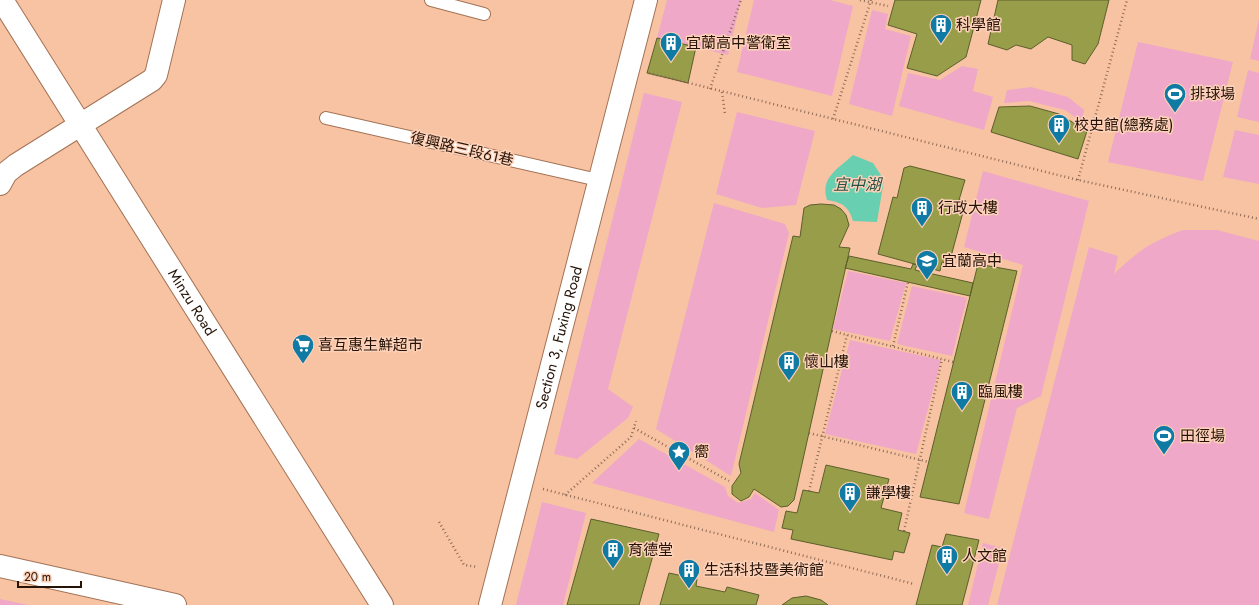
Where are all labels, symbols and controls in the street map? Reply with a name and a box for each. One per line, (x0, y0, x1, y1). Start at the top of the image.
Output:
building icon: 科學館 (928, 12, 954, 45)
place label: 科學館 (956, 14, 1001, 36)
building icon: 宜蘭高中警衛室 (658, 30, 684, 63)
place label: 宜蘭高中警衛室 (686, 32, 791, 54)
sports icon: 排球場 (1162, 81, 1188, 114)
place label: 排球場 (1190, 83, 1235, 105)
building icon: 校史館(總務處) (1046, 112, 1072, 145)
place label: 校史館(總務處) (1074, 114, 1173, 136)
street label: 復興路三段61巷 (408, 126, 516, 172)
water label: 宜中湖 (833, 173, 884, 196)
building icon: 行政大樓 (909, 195, 935, 228)
place label: 行政大樓 (938, 197, 998, 219)
school or university icon: 宜蘭高中 (914, 248, 940, 281)
place label: 宜蘭高中 (942, 250, 1002, 272)
street label: Minzu Road (162, 264, 221, 340)
street label: Section 3, Fuxing Road (530, 264, 588, 412)
supermarket icon: 喜互惠生鮮超市 (290, 332, 316, 365)
place label: 喜互惠生鮮超市 (318, 334, 423, 356)
building icon: 懷山樓 (776, 349, 802, 382)
place label: 懷山樓 (804, 351, 849, 373)
building icon: 臨風樓 (949, 379, 975, 412)
place label: 臨風樓 (978, 381, 1023, 403)
sports icon: 田徑場 (1151, 423, 1177, 456)
place label: 田徑場 (1180, 425, 1225, 447)
place icon: 嚮 (666, 439, 692, 472)
place label: 嚮 (694, 441, 709, 463)
building icon: 謙學樓 (837, 480, 863, 513)
place label: 謙學樓 (866, 482, 911, 504)
building icon: 育德堂 (600, 537, 626, 570)
place label: 育德堂 (628, 539, 673, 561)
building icon: 人文館 (934, 543, 960, 576)
place label: 人文館 (962, 545, 1007, 567)
building icon: 生活科技暨美術館 (676, 557, 702, 590)
place label: 生活科技暨美術館 (704, 559, 824, 581)
scale bar (18, 563, 81, 589)
text: 20 m (24, 568, 51, 586)

